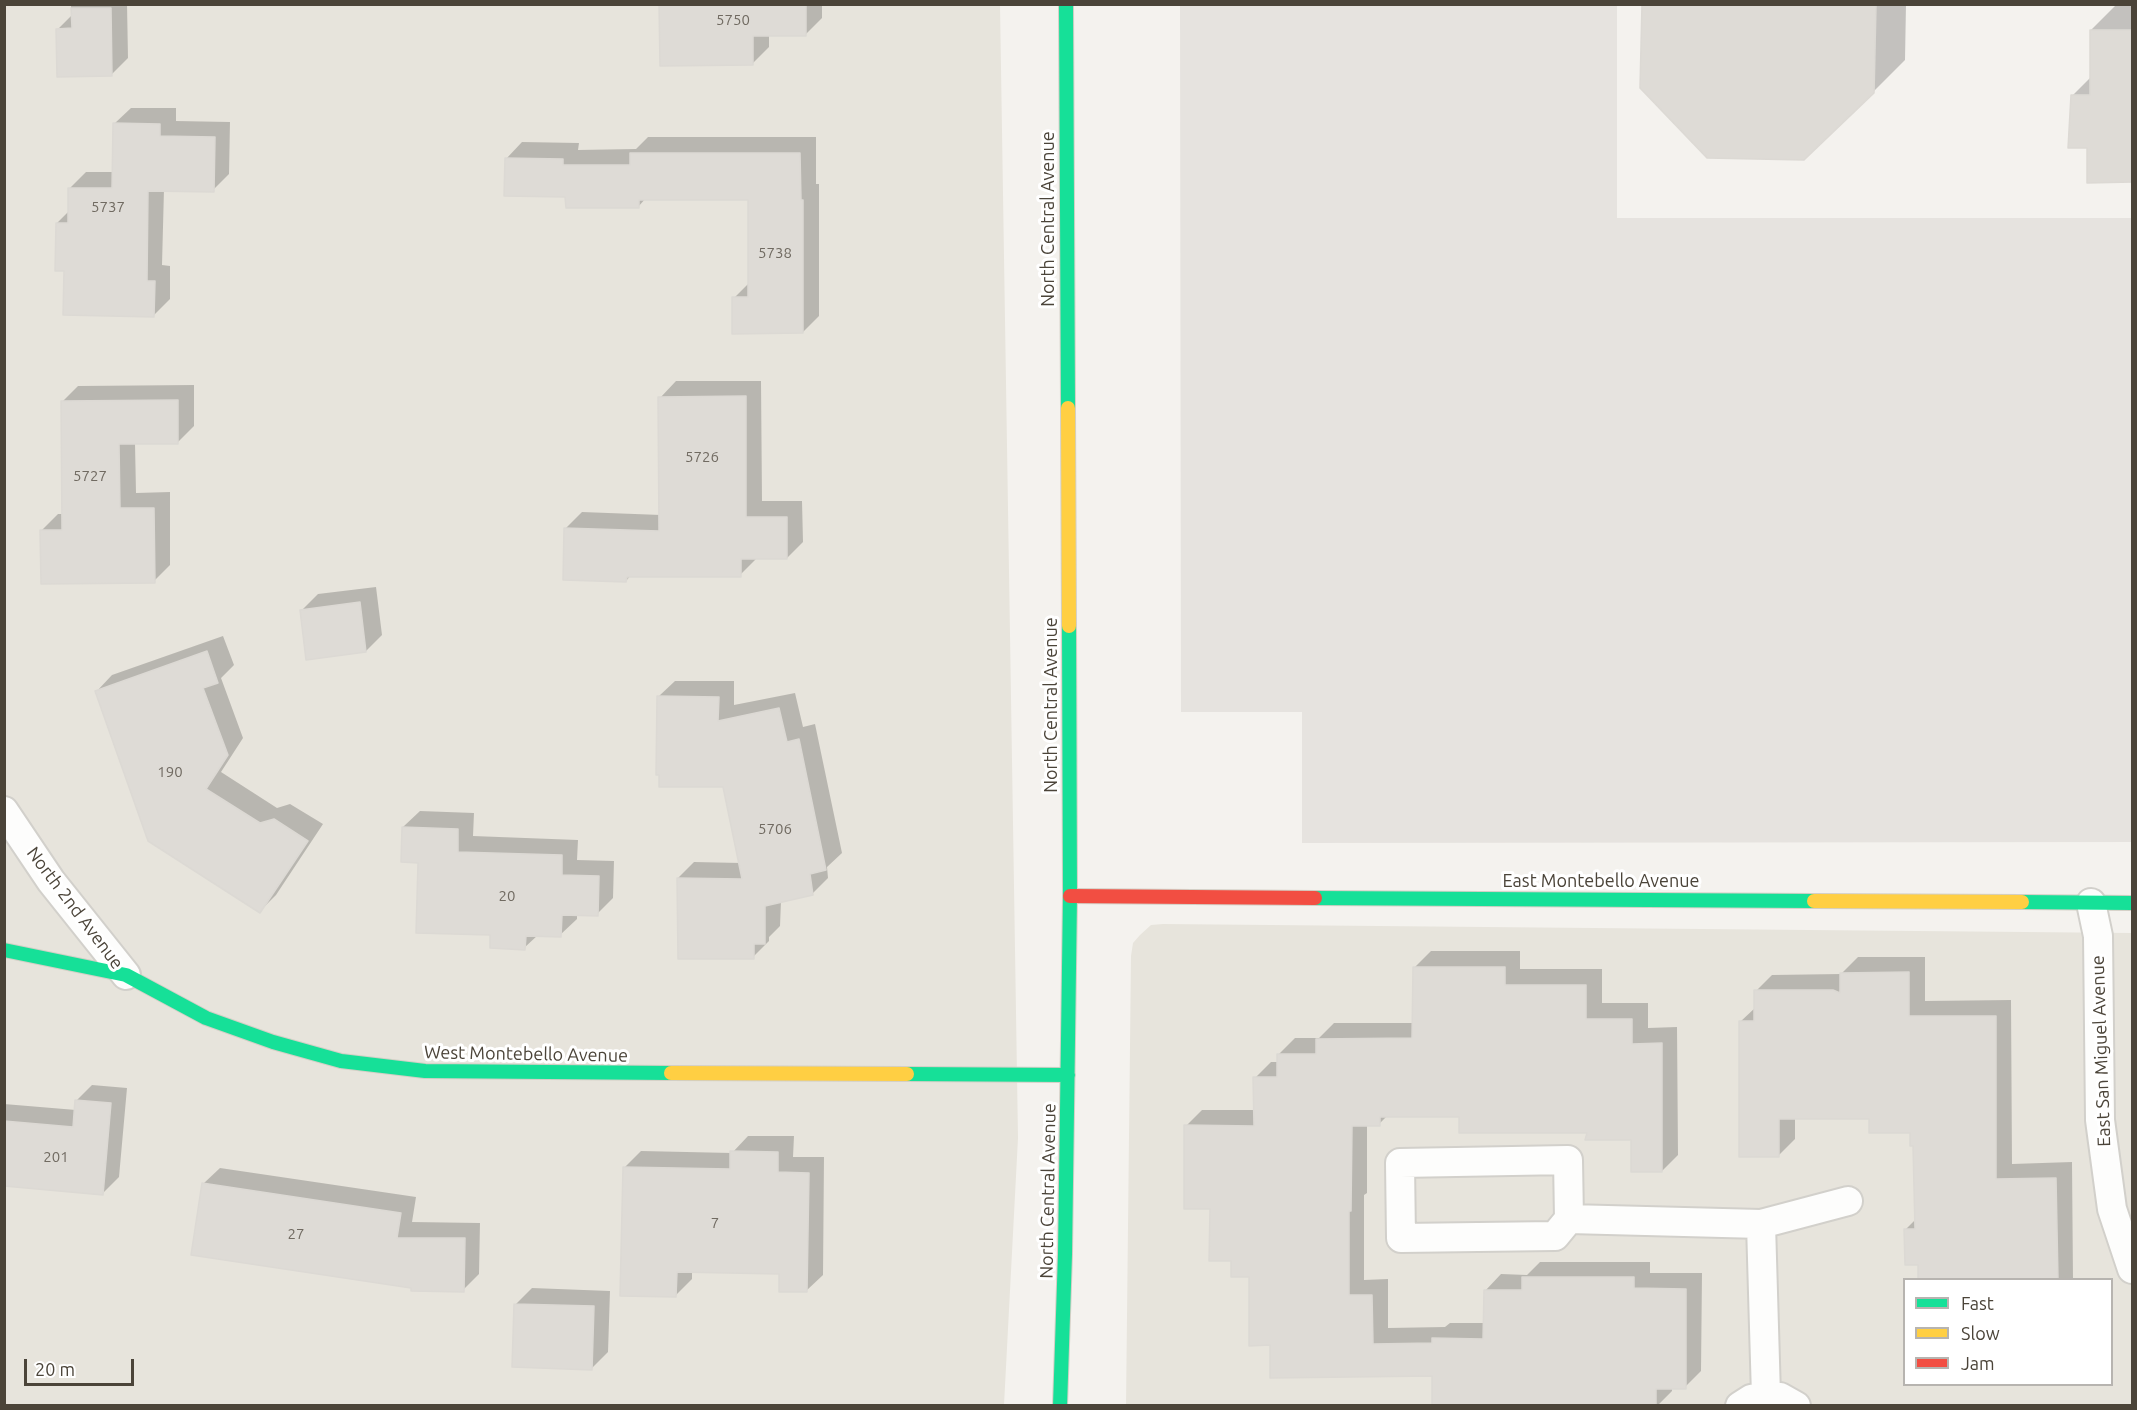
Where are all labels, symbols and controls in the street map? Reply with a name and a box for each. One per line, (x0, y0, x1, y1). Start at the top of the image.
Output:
house number: 5750 (716, 11, 750, 29)
street label: North Central Avenue (1037, 131, 1059, 307)
house number: 5737 (91, 198, 125, 216)
house number: 5738 (758, 244, 792, 262)
house number: 5726 (685, 448, 719, 466)
house number: 5727 (73, 467, 107, 485)
street label: North Central Avenue (1040, 617, 1062, 793)
house number: 190 (157, 763, 183, 781)
house number: 5706 (758, 820, 792, 838)
street label: North 2nd Avenue (22, 843, 128, 973)
street label: East Montebello Avenue (1503, 870, 1699, 892)
house number: 20 (499, 887, 515, 905)
street label: East San Miguel Avenue (2087, 955, 2115, 1147)
street label: West Montebello Avenue (424, 1041, 628, 1067)
street label: North Central Avenue (1036, 1103, 1060, 1279)
house number: 201 (43, 1148, 69, 1166)
house number: 7 (711, 1214, 719, 1232)
house number: 27 (288, 1225, 304, 1243)
legend (1903, 1278, 2113, 1386)
text: Fast (1961, 1293, 1994, 1313)
text: Slow (1961, 1323, 2000, 1343)
scale bar (27, 1347, 136, 1385)
text: Jam (1961, 1353, 1995, 1373)
text: 20 m (35, 1359, 75, 1379)

